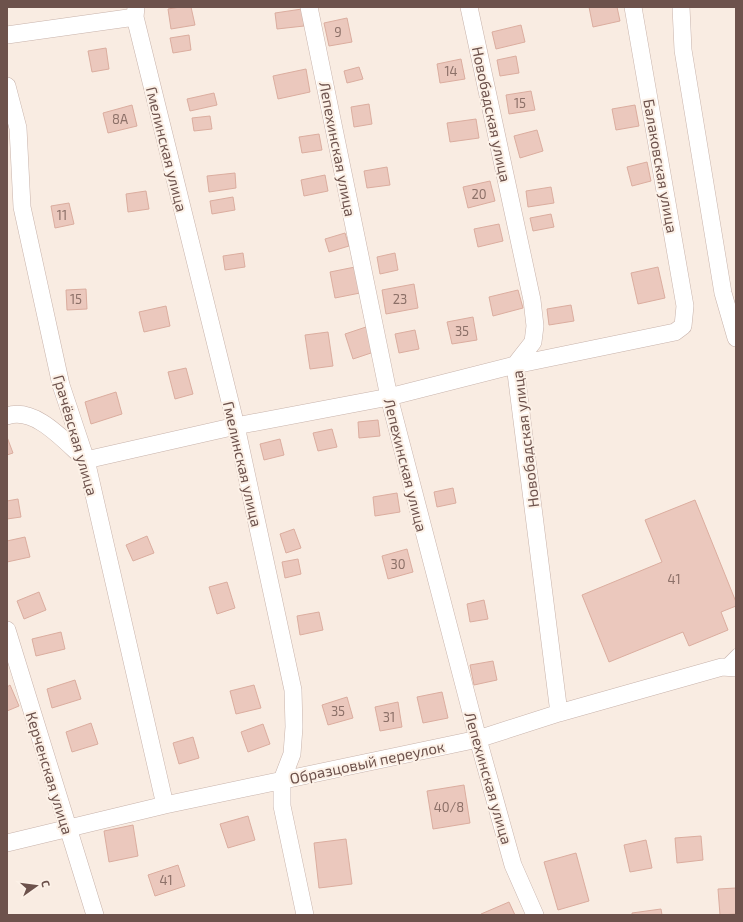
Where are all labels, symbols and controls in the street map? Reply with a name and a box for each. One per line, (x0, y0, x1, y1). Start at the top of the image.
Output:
house number: 9 (334, 24, 342, 40)
street label: Новобадская улица (468, 45, 515, 184)
house number: 14 (444, 63, 458, 79)
street label: Лепехинская улица (315, 80, 360, 218)
street label: Гмелинская улица (142, 85, 191, 214)
house number: 15 (514, 95, 526, 111)
street label: Балаковская улица (639, 98, 682, 235)
house number: 8А (112, 111, 128, 127)
house number: 20 (471, 186, 487, 202)
house number: 11 (57, 207, 67, 223)
house number: 15 (70, 291, 82, 307)
house number: 23 (393, 291, 407, 307)
house number: 35 (455, 323, 469, 339)
street label: Новобадская улица (508, 369, 543, 509)
street label: Грачёвская улица (49, 373, 102, 498)
street label: Лепехинская улица (380, 396, 431, 534)
street label: Гмелинская улица (219, 399, 266, 529)
house number: 30 (390, 556, 406, 572)
house number: 41 (667, 571, 681, 587)
house number: 35 (331, 703, 345, 719)
street label: Керченская улица (22, 709, 77, 837)
house number: 31 (383, 709, 395, 725)
street label: Лепехинская улица (461, 710, 517, 847)
street label: Образцовый переулок (288, 737, 446, 788)
house number: 40/8 (434, 799, 464, 815)
north arrow (16, 866, 56, 906)
house number: 41 (159, 872, 173, 888)
text: С (39, 879, 53, 889)

